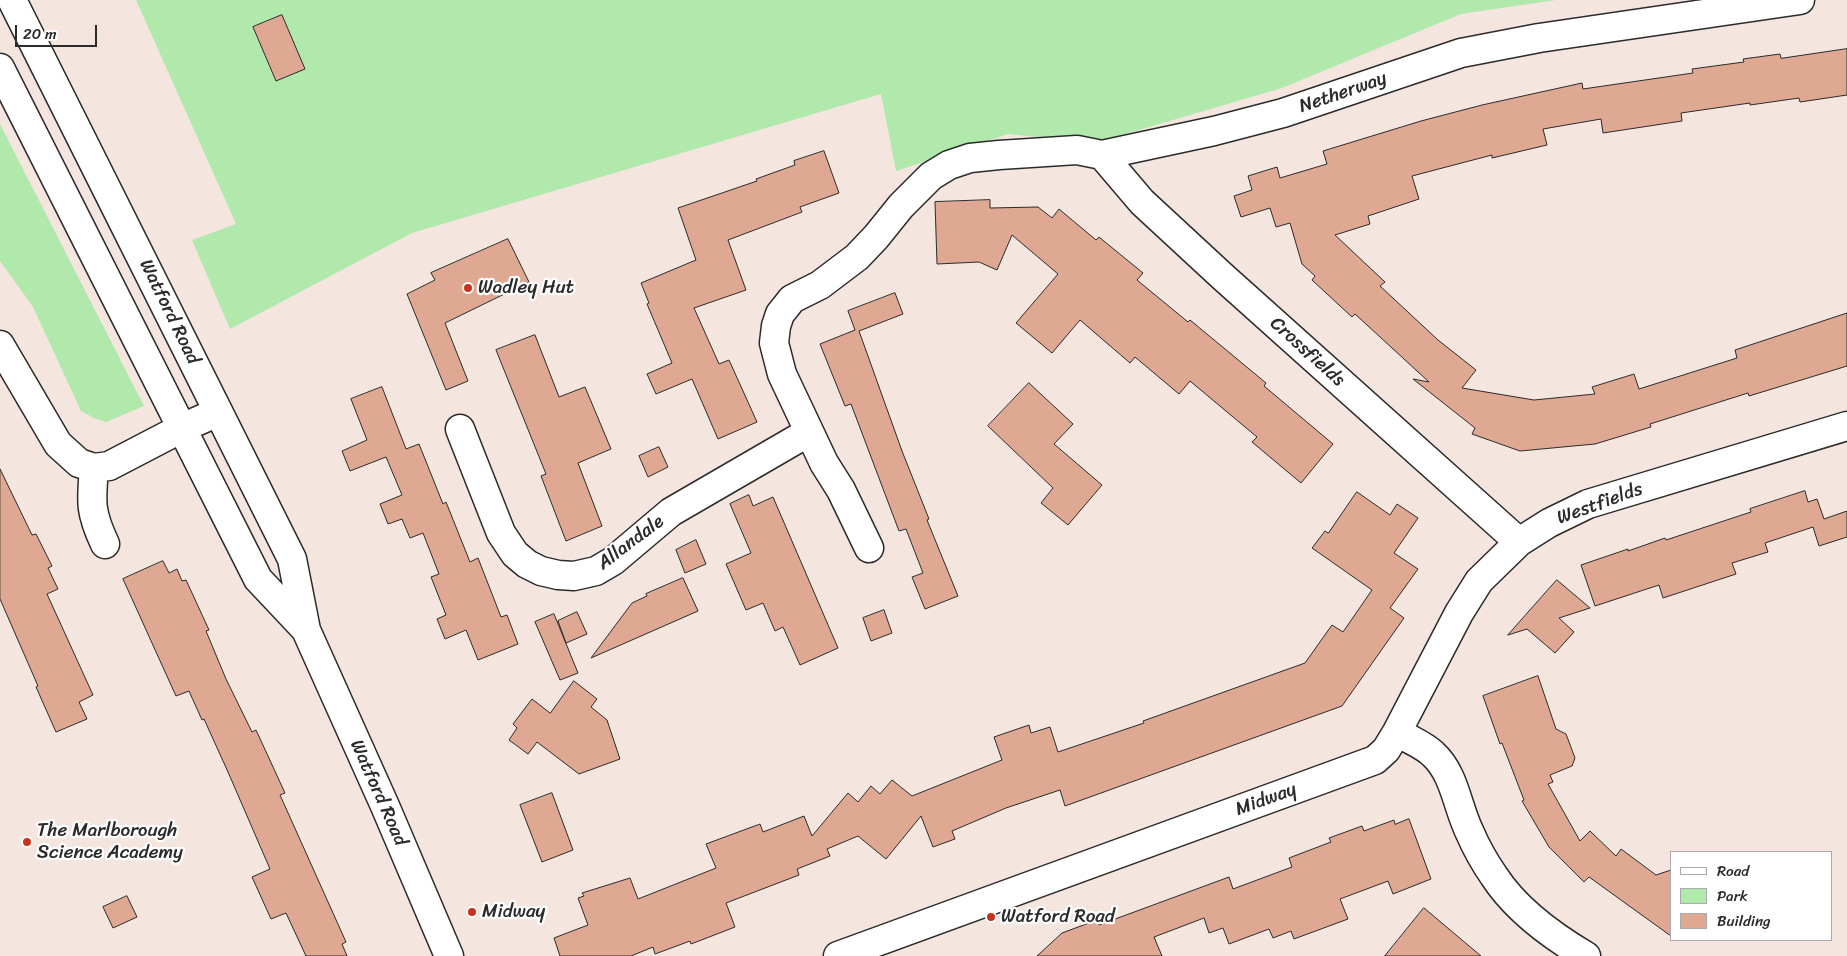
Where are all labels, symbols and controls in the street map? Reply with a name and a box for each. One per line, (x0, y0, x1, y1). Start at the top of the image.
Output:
scale bar (18, 15, 100, 47)
text: 20 m (23, 21, 57, 47)
street label: Netherway (1296, 67, 1390, 119)
street label: Watford Road (134, 256, 204, 368)
place label: Wadley Hut (478, 277, 574, 299)
marker: Wadley Hut (462, 282, 474, 294)
street label: Crossfields (1265, 312, 1349, 392)
street label: Westfields (1554, 478, 1646, 530)
street label: Allandale (593, 511, 669, 575)
street label: Watford Road (344, 736, 412, 850)
street label: Midway (1232, 778, 1300, 822)
place label: The Marlborough Science Academy (37, 820, 183, 864)
marker: The Marlborough Science Academy (21, 836, 33, 848)
legend (1670, 851, 1832, 941)
text: Road (1717, 858, 1749, 884)
text: Park (1717, 883, 1748, 909)
place label: Midway (482, 901, 545, 923)
marker: Midway (466, 906, 478, 918)
place label: Watford Road (1001, 906, 1115, 928)
text: Building (1717, 908, 1771, 934)
marker: Watford Road (985, 911, 997, 923)

